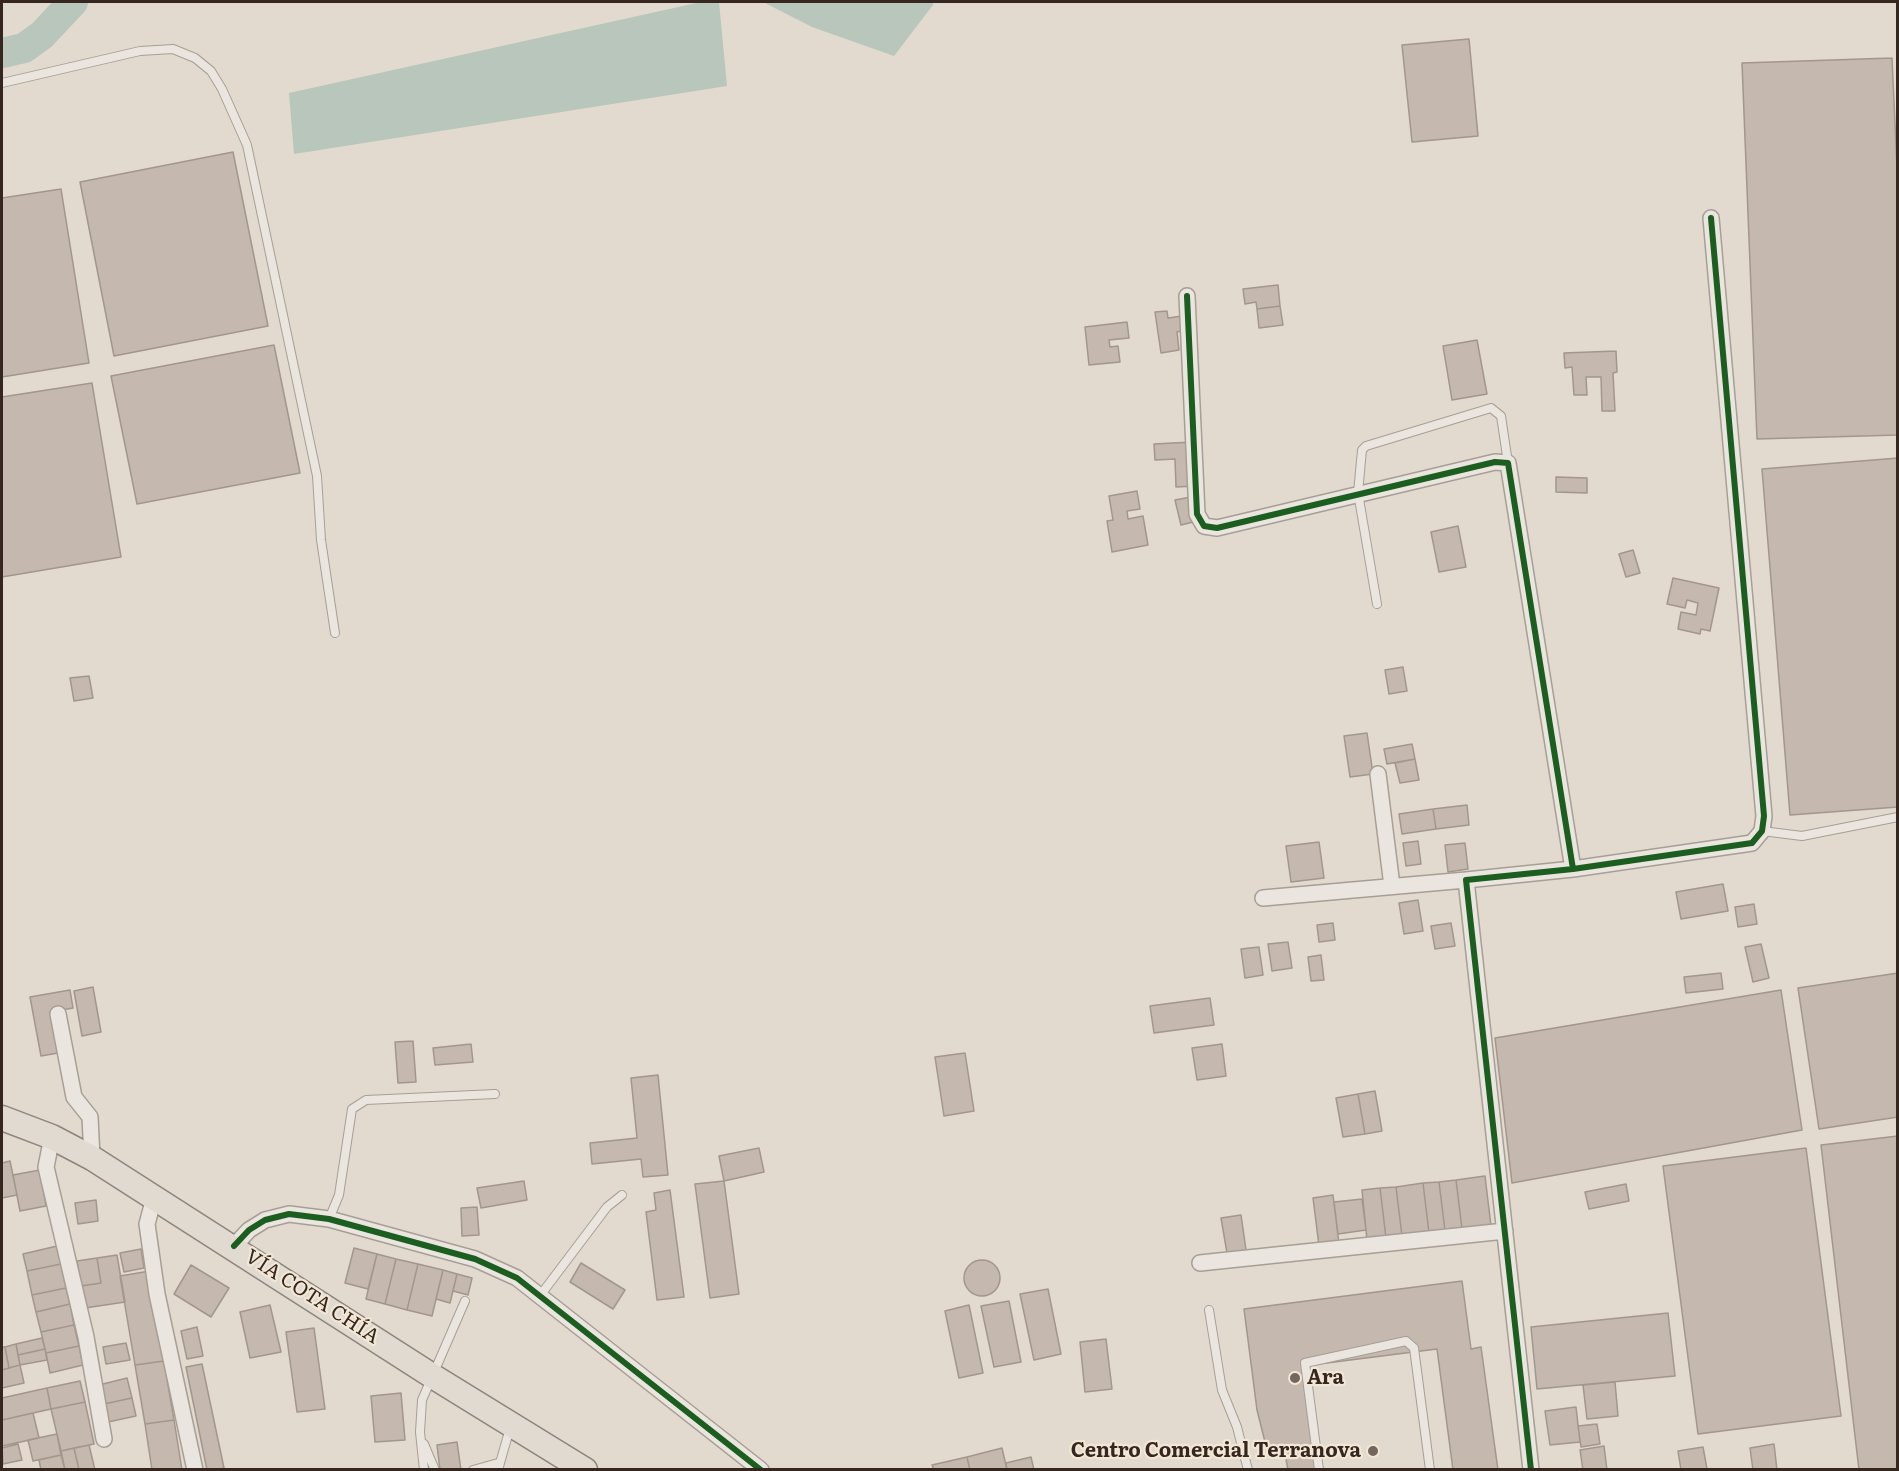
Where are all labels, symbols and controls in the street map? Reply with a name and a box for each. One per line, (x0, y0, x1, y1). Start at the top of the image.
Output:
street label: VÍA COTA CHÍA (240, 1245, 384, 1349)
place label: Ara (1307, 1366, 1344, 1390)
marker: Ara (1288, 1371, 1302, 1385)
place label: Centro Comercial Terranova (1071, 1439, 1361, 1463)
marker: Centro Comercial Terranova (1366, 1444, 1380, 1458)

